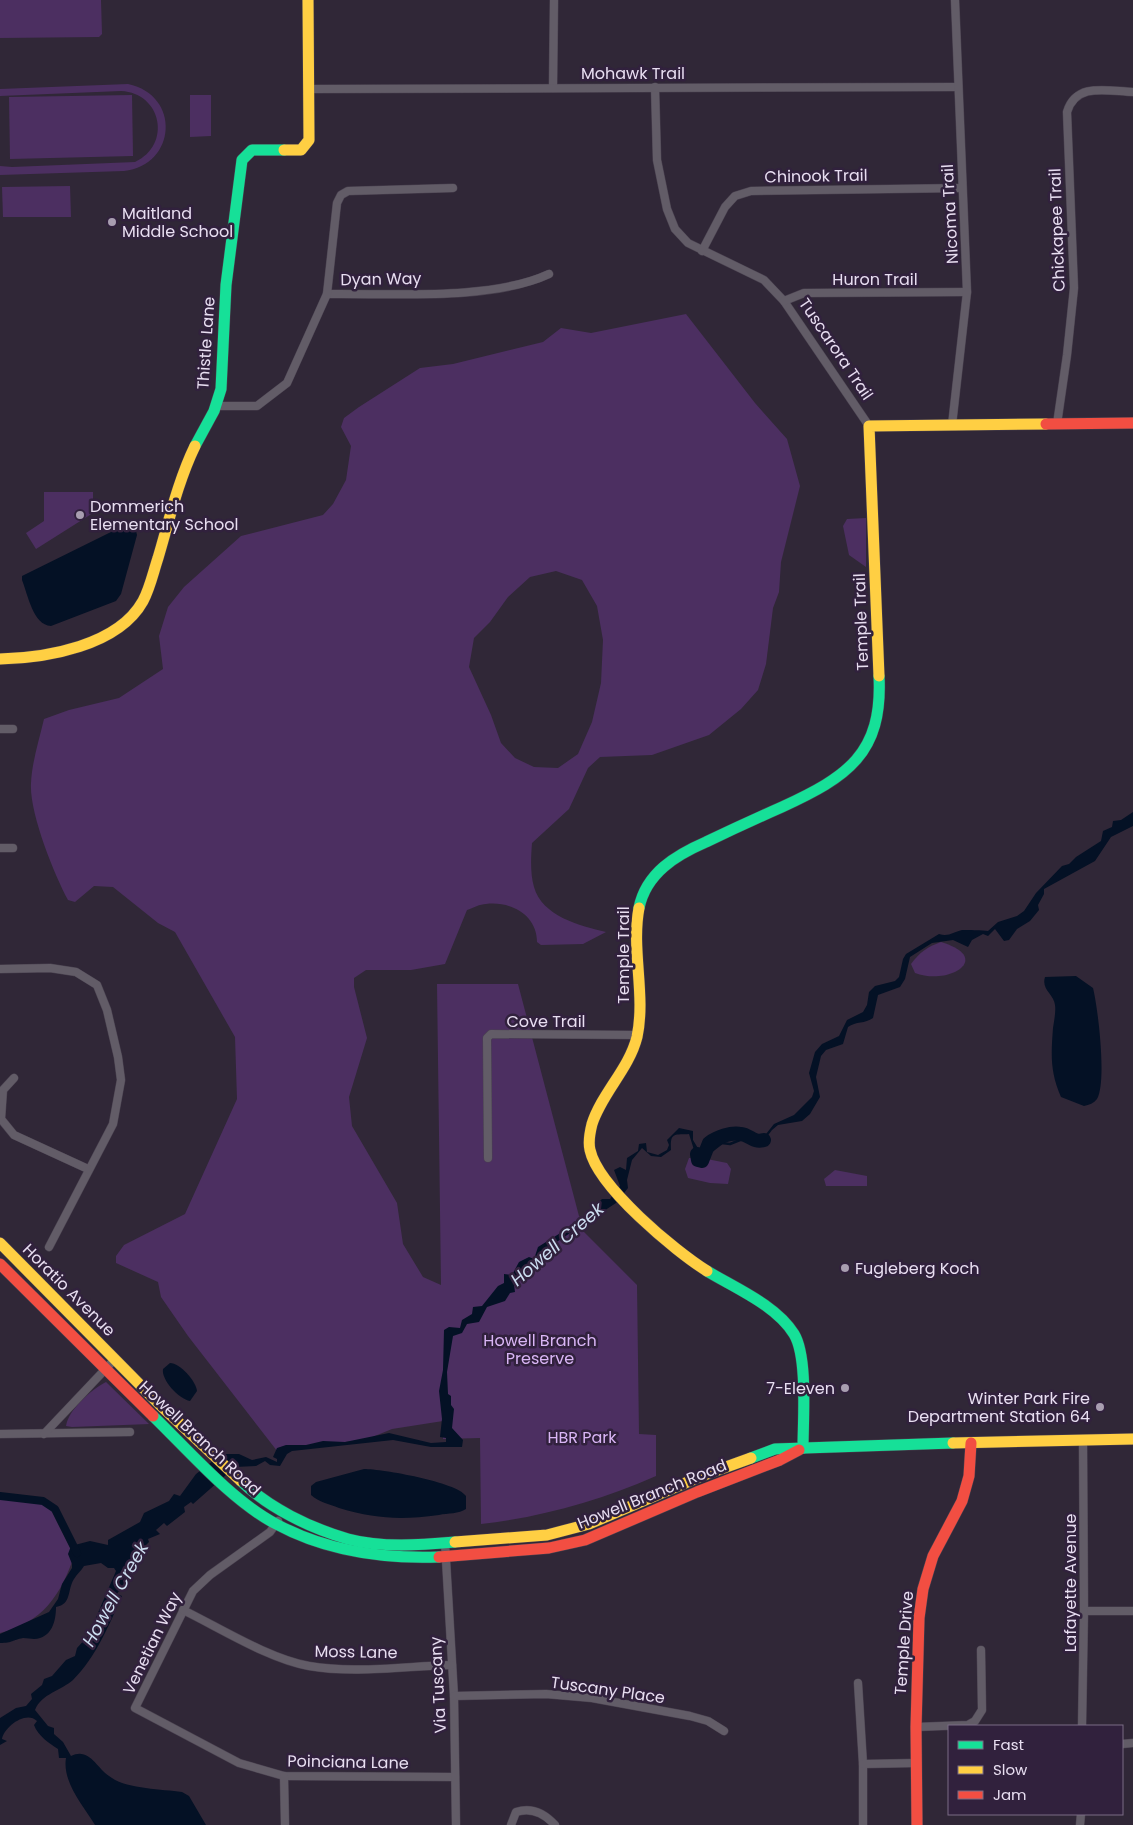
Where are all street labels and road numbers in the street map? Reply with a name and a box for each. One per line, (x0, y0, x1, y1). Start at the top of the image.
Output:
street label: Mohawk Trail (581, 62, 685, 85)
street label: Nicoma Trail (936, 163, 964, 265)
street label: Chinook Trail (764, 164, 868, 188)
street label: Chickapee Trail (1043, 168, 1071, 292)
street label: Dyan Way (340, 267, 422, 291)
street label: Huron Trail (832, 268, 918, 291)
street label: Tuscarora Trail (793, 294, 879, 404)
street label: Thistle Lane (191, 296, 221, 390)
street label: Temple Trail (848, 573, 874, 671)
street label: Temple Trail (612, 906, 635, 1004)
street label: Cove Trail (506, 1010, 586, 1033)
street label: Horatio Avenue (18, 1239, 120, 1341)
street label: Howell Branch Road (134, 1375, 266, 1501)
street label: Howell Branch Road (574, 1454, 730, 1534)
street label: Lafayette Avenue (1059, 1514, 1082, 1652)
street label: Venetian Way (117, 1588, 187, 1698)
street label: Temple Drive (889, 1590, 919, 1696)
street label: Via Tuscany (424, 1636, 452, 1734)
street label: Moss Lane (314, 1640, 398, 1664)
street label: Tuscany Place (549, 1671, 667, 1709)
street label: Poinciana Lane (287, 1749, 409, 1775)

